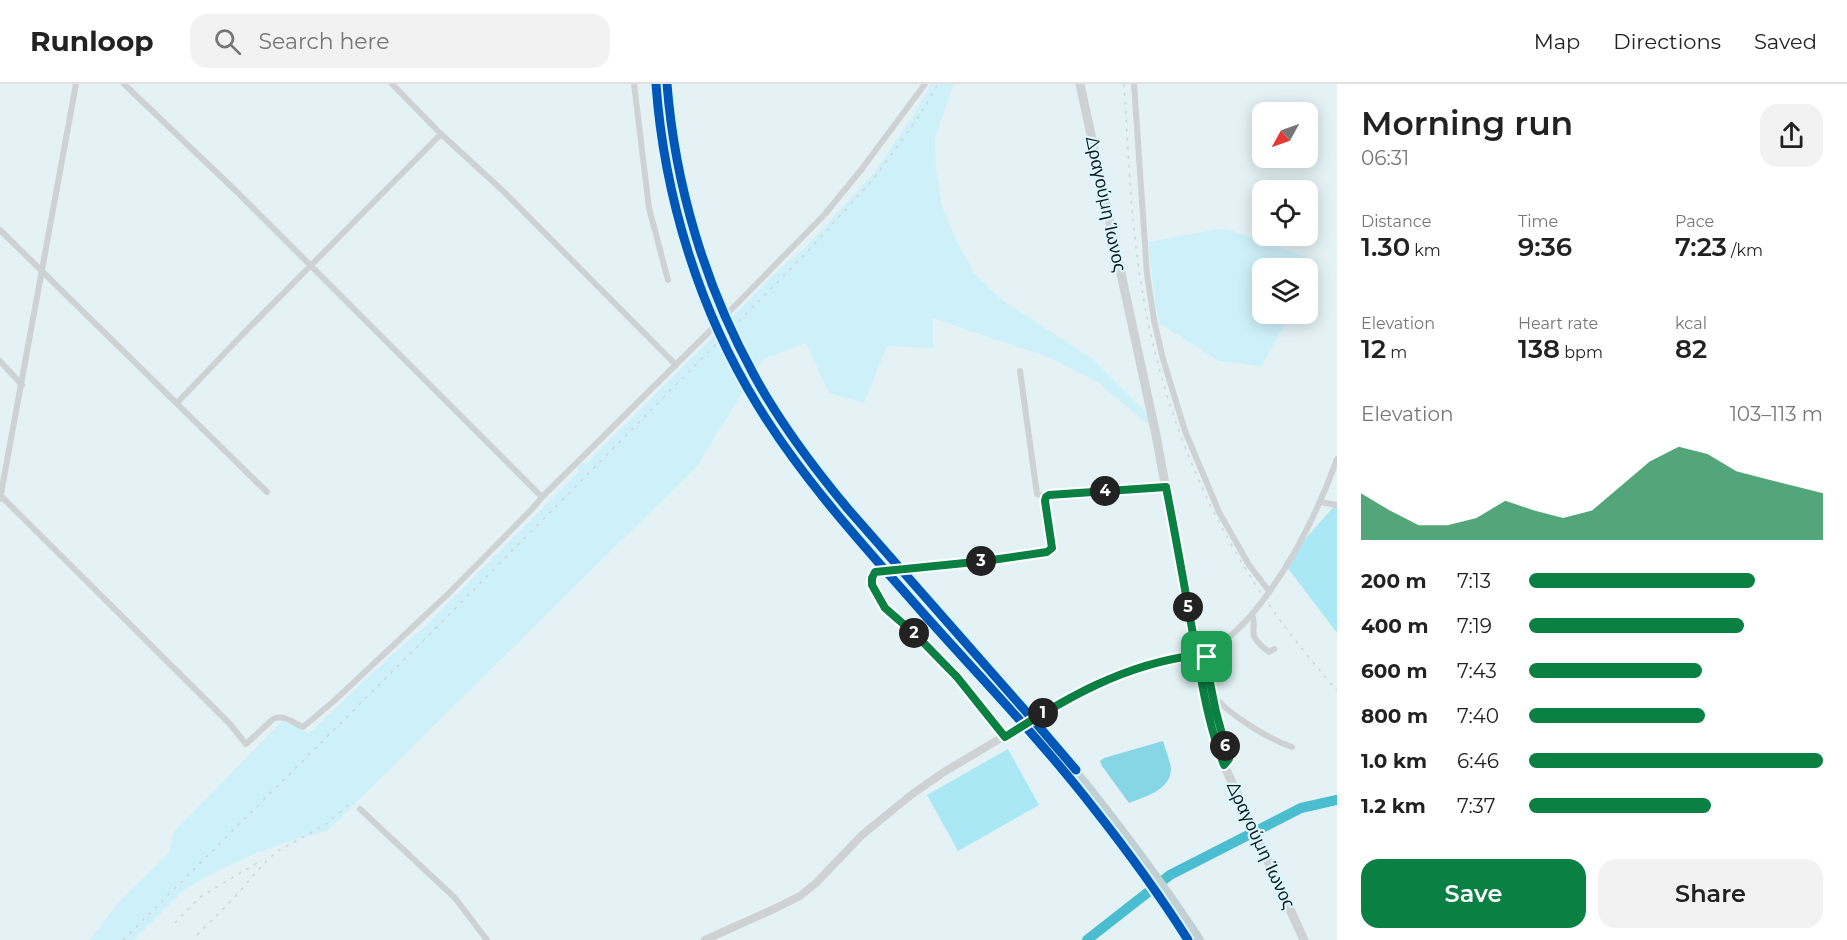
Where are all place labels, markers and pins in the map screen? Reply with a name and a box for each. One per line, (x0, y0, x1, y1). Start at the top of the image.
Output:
pin: 4 (1090, 476, 1120, 506)
pin: 3 (966, 546, 996, 576)
pin: 5 (1173, 592, 1203, 622)
pin: 2 (899, 618, 929, 648)
pin (1181, 631, 1232, 682)
pin: 1 (1028, 698, 1058, 728)
pin: 6 (1210, 731, 1240, 761)

